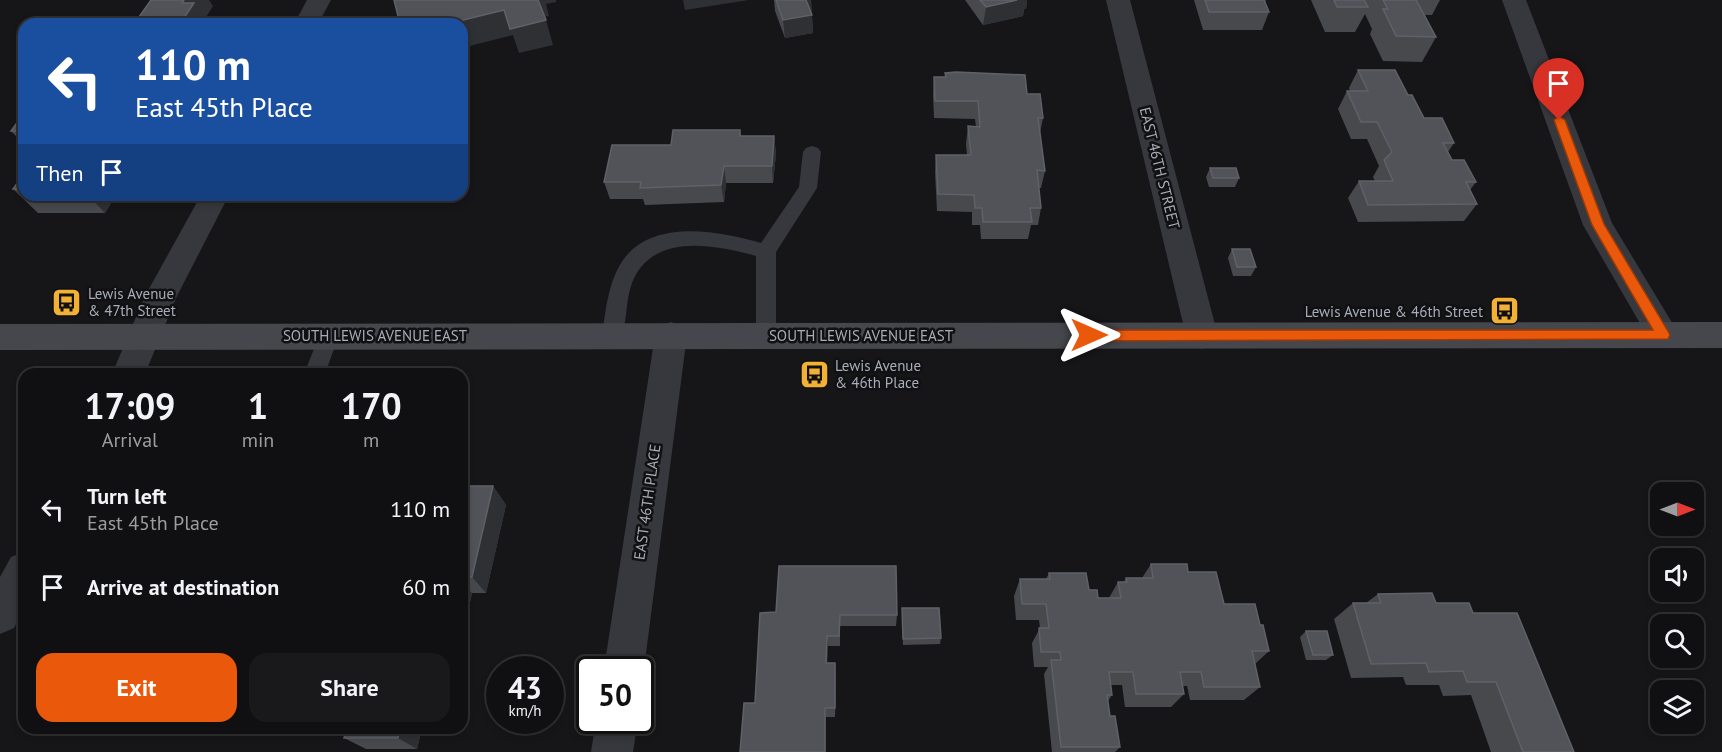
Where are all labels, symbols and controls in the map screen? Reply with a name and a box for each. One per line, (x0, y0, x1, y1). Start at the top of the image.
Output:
text: 110 m (135, 37, 251, 92)
icon: left (36, 42, 114, 120)
pin (1533, 58, 1584, 120)
icon: arrive (1542, 67, 1575, 100)
text: East 45th Place (135, 90, 313, 124)
street label: EAST 46TH STREET (1136, 105, 1184, 232)
icon: arrive (95, 156, 128, 189)
text: Then (36, 159, 83, 187)
place label: Lewis Avenue & 47th Street (88, 284, 176, 320)
bus stop icon: Lewis Avenue & 47th Street (51, 286, 83, 318)
bus stop icon: Lewis Avenue & 46th Street (1488, 295, 1520, 327)
place label: Lewis Avenue & 46th Street (1305, 302, 1483, 321)
position arrow (1057, 303, 1121, 367)
street label: SOUTH LEWIS AVENUE EAST (283, 326, 468, 345)
street label: SOUTH LEWIS AVENUE EAST (769, 326, 954, 345)
place label: Lewis Avenue & 46th Place (835, 356, 921, 392)
bus stop icon: Lewis Avenue & 46th Place (798, 358, 830, 390)
text: 17:09 (84, 382, 176, 429)
text: 1 (248, 382, 268, 429)
text: 170 (341, 382, 402, 429)
text: Arrival (102, 427, 158, 453)
text: min (242, 427, 274, 453)
text: m (363, 427, 379, 453)
street label: EAST 46TH PLACE (629, 443, 665, 561)
text: Turn left (87, 482, 167, 510)
north arrow (1650, 482, 1704, 536)
map controls (1650, 482, 1704, 734)
icon: left (36, 493, 69, 526)
text: 110 m (390, 495, 450, 523)
text: East 45th Place (87, 510, 219, 536)
button: sound (1650, 548, 1704, 602)
icon: arrive (36, 571, 69, 604)
text: Arrive at destination (87, 573, 279, 601)
text: 60 m (402, 573, 450, 601)
button: search (1650, 614, 1704, 668)
button: Exit (36, 653, 237, 722)
button: Share (249, 653, 450, 722)
speed limit sign: 50 (576, 656, 654, 734)
text: 43 (508, 668, 542, 707)
button: layers (1650, 680, 1704, 734)
text: km/h (509, 701, 541, 720)

